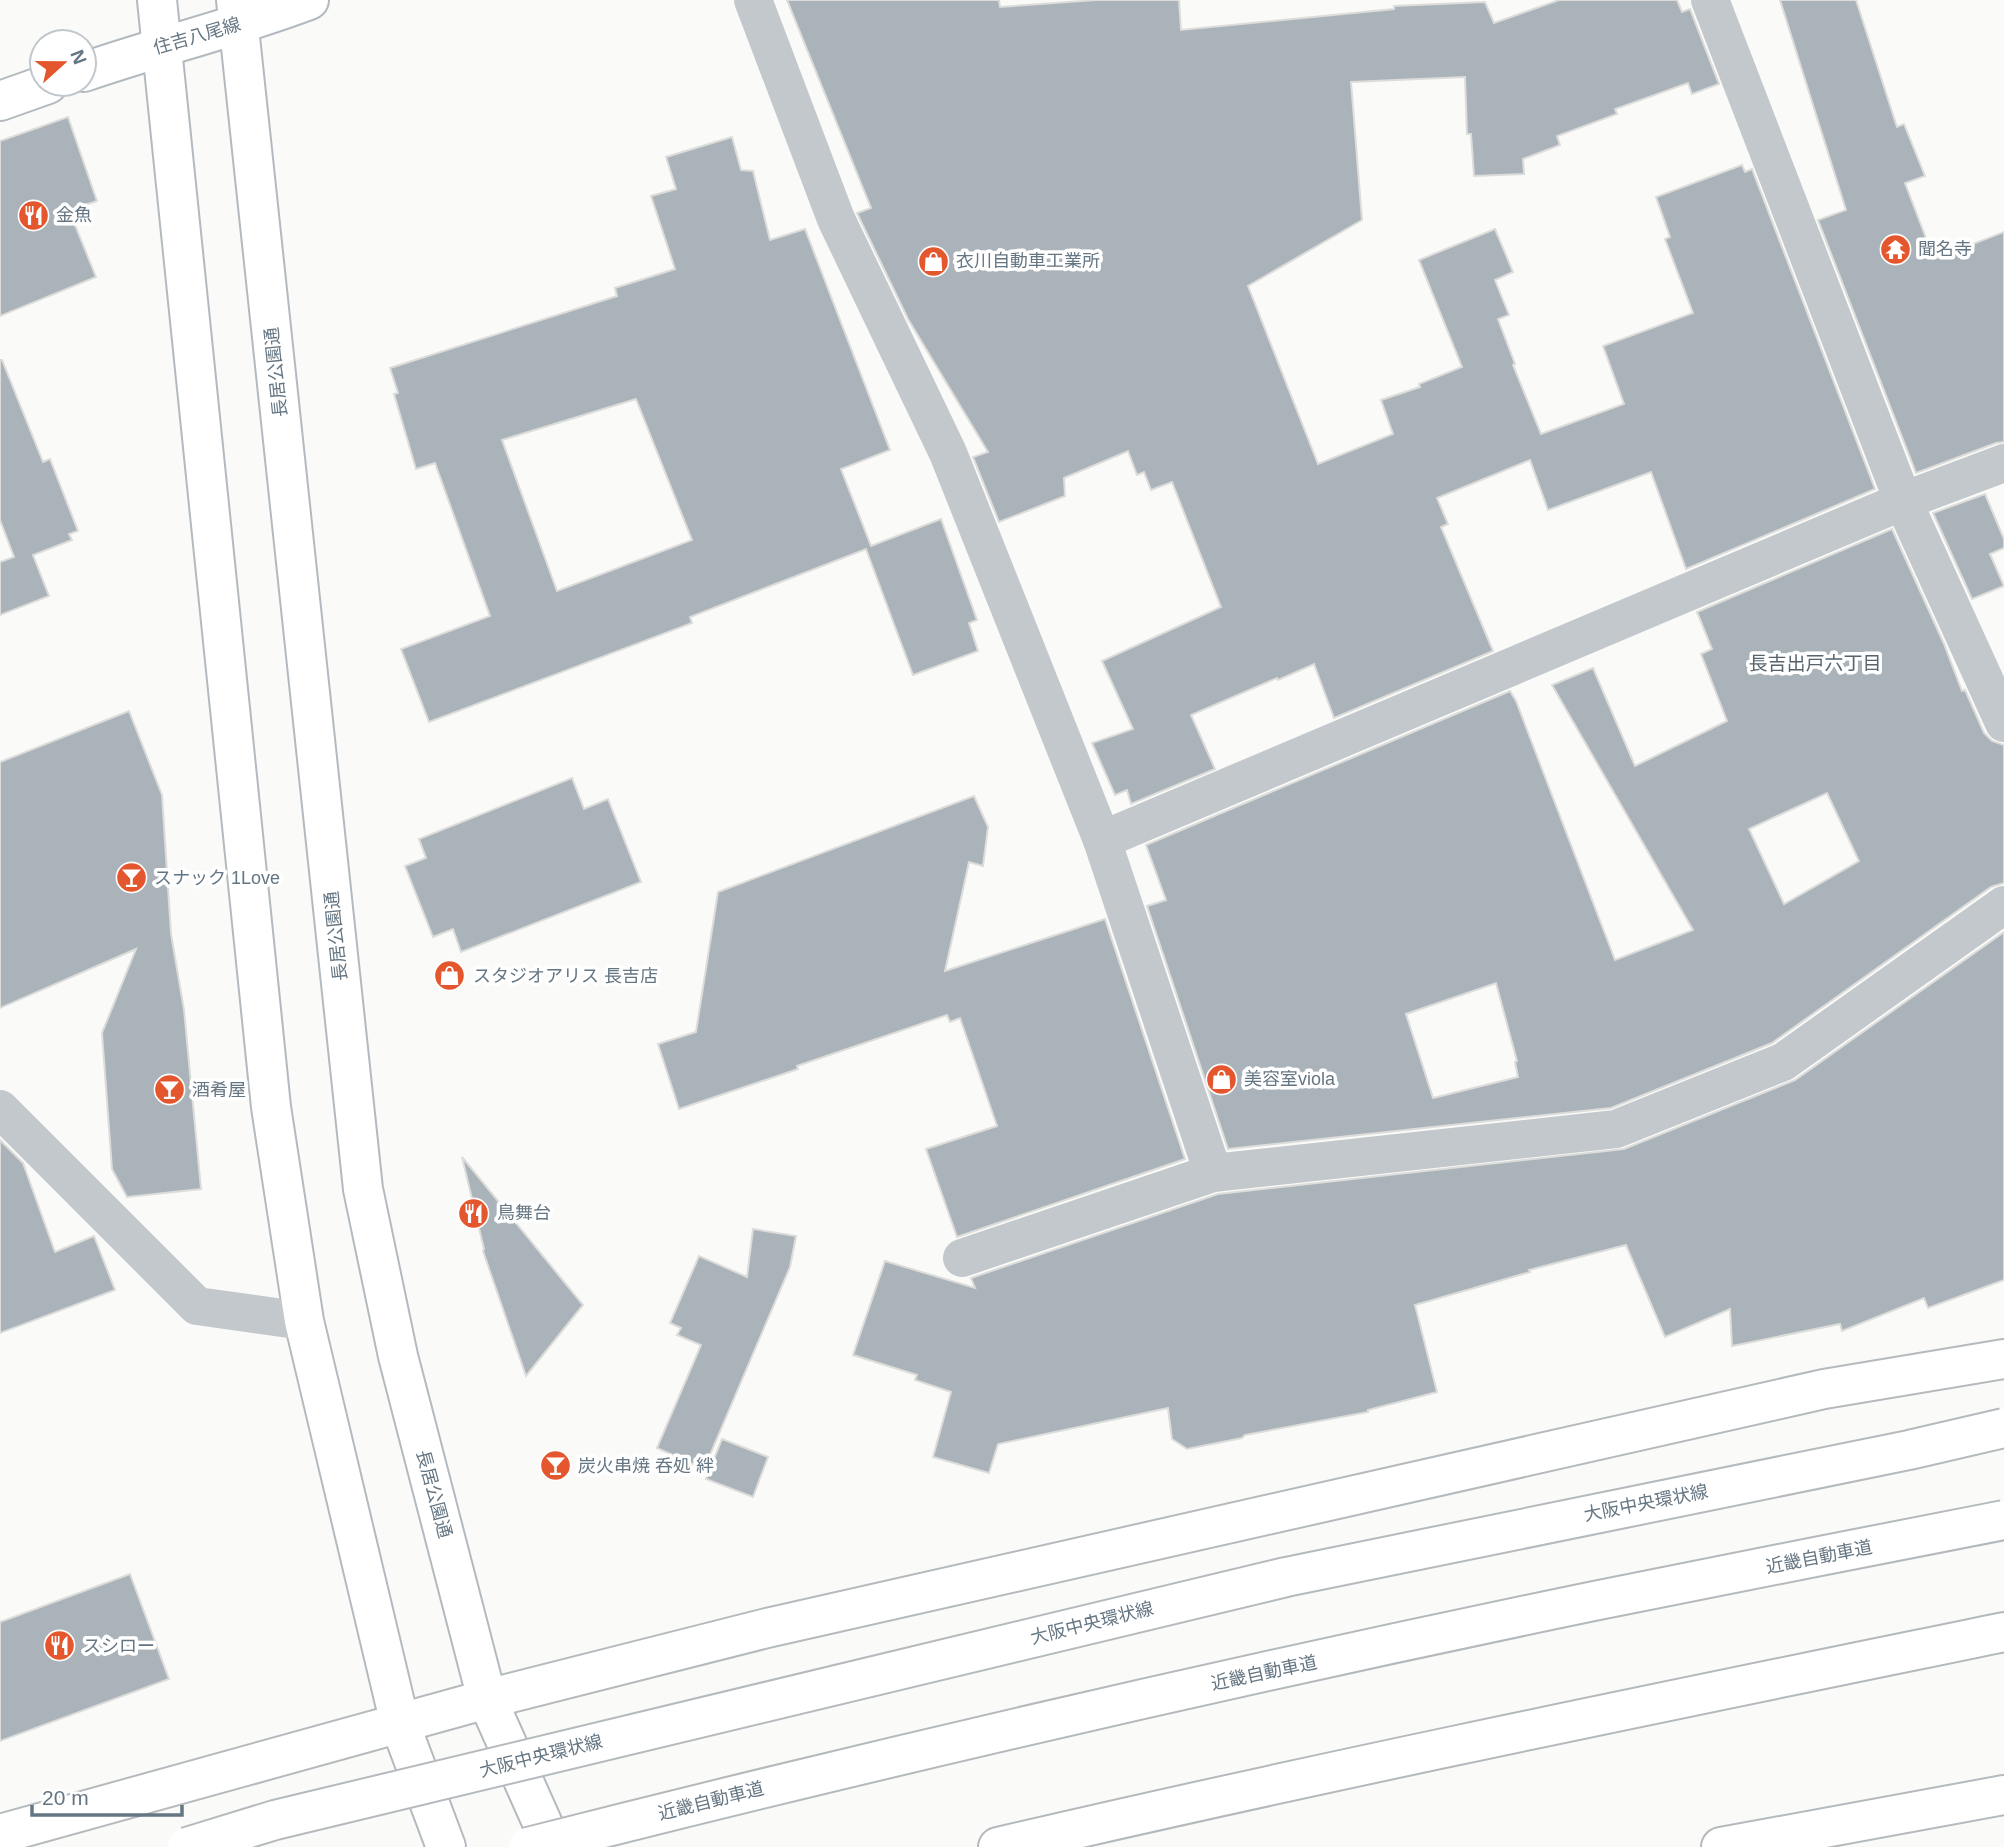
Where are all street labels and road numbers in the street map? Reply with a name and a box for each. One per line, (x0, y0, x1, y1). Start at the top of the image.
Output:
street label: 住吉八尾線 (151, 14, 243, 58)
street label: 長居公園通 (261, 326, 291, 418)
street label: 長居公園通 (321, 890, 351, 982)
street label: 長居公園通 (413, 1448, 455, 1540)
street label: 大阪中央環状線 (1582, 1481, 1710, 1525)
street label: 近畿自動車道 (1764, 1537, 1874, 1577)
street label: 大阪中央環状線 (1028, 1598, 1156, 1648)
street label: 近畿自動車道 (1209, 1652, 1319, 1694)
street label: 大阪中央環状線 (477, 1731, 605, 1781)
street label: 近畿自動車道 (656, 1778, 766, 1824)

